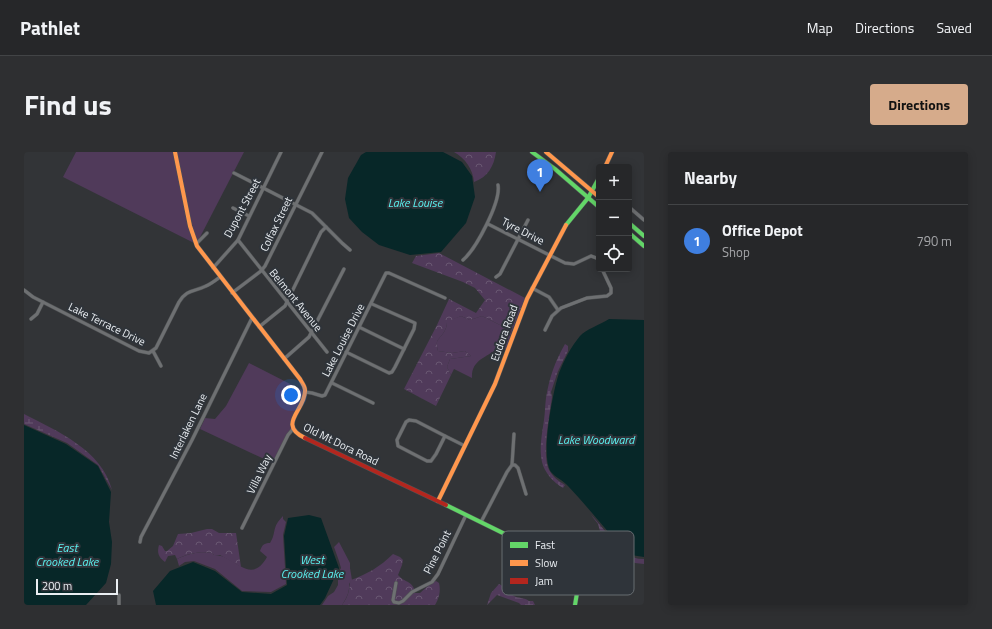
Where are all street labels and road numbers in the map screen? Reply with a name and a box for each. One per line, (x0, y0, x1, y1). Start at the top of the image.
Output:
street label: Dupont Street (220, 175, 264, 240)
street label: Colfax Street (256, 194, 296, 254)
street label: Tyre Drive (499, 213, 548, 249)
street label: Belmont Avenue (266, 265, 327, 335)
street label: Lake Terrace Drive (66, 298, 149, 350)
street label: Lake Louise Drive (318, 300, 369, 379)
street label: Eudora Road (486, 302, 522, 363)
street label: Interlaken Lane (165, 390, 211, 461)
street label: Old Mt Dora Road (301, 419, 382, 469)
street label: Villa Way (243, 451, 276, 496)
street label: Pine Point (419, 527, 455, 577)

